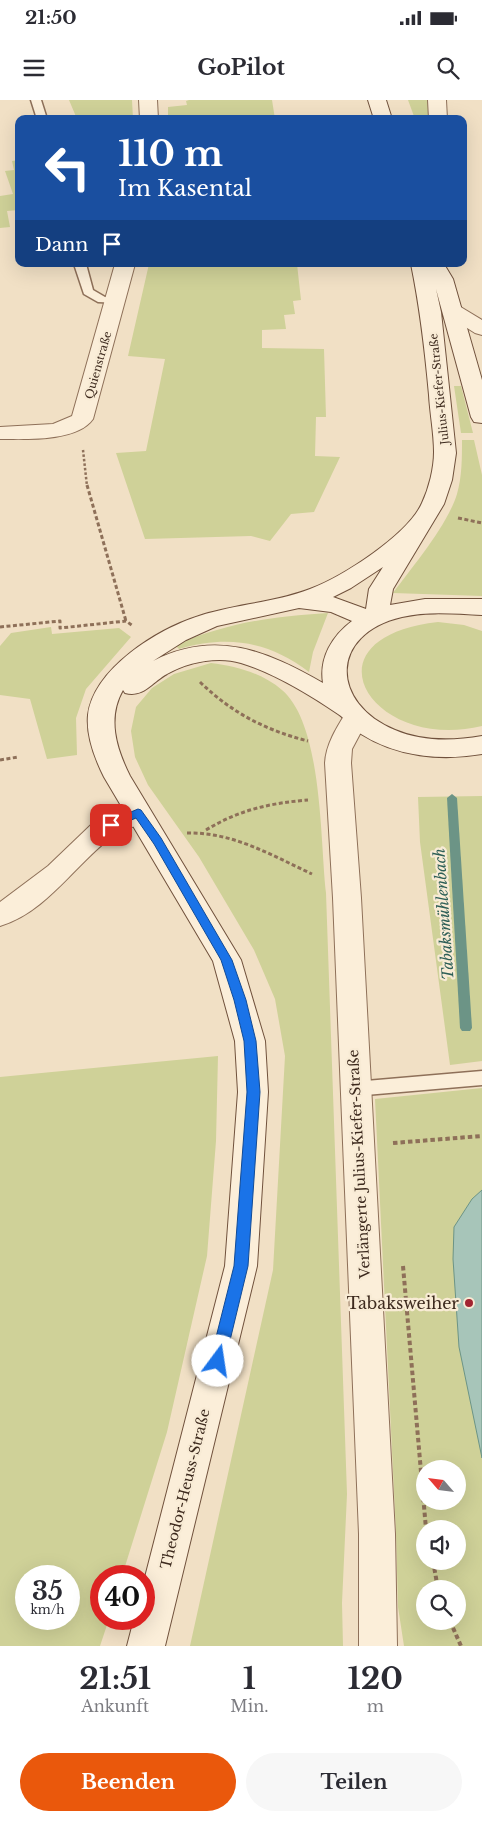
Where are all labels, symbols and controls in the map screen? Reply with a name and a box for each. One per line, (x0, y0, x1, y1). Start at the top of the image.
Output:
text: 21:50 (25, 6, 77, 29)
icon: menu (20, 54, 48, 82)
text: GoPilot (197, 54, 285, 81)
icon: search (434, 54, 462, 82)
text: 110 m (118, 132, 223, 175)
icon: left (35, 135, 100, 200)
text: Im Kasental (118, 175, 252, 202)
icon: arrive (98, 230, 126, 258)
text: Dann (35, 233, 88, 256)
street label: Quienstraße (82, 330, 114, 400)
street label: Julius-Kiefer-Straße (426, 333, 452, 447)
pin (90, 804, 132, 846)
icon: arrive (97, 811, 125, 839)
water label: Tabaksmühlenbach (429, 847, 458, 980)
street label: Verlängerte Julius-Kiefer-Straße (344, 1049, 374, 1280)
place label: Tabaksweiher (347, 1293, 459, 1313)
marker: Tabaksweiher (463, 1297, 475, 1309)
position arrow (191, 1334, 243, 1386)
street label: Theodor-Heuss-Straße (156, 1407, 214, 1571)
north arrow (416, 1460, 466, 1510)
map controls (416, 1460, 466, 1630)
button: sound (416, 1520, 466, 1570)
speed limit sign: 40 (90, 1565, 155, 1630)
text: 35 (32, 1576, 63, 1607)
button: search (416, 1580, 466, 1630)
text: km/h (30, 1602, 65, 1617)
text: 21:51 (79, 1660, 151, 1697)
text: 1 (243, 1660, 256, 1697)
text: 120 (348, 1660, 403, 1697)
text: Ankunft (81, 1696, 149, 1716)
text: Min. (230, 1696, 268, 1716)
text: m (367, 1696, 384, 1716)
button: Beenden (20, 1753, 236, 1811)
button: Teilen (246, 1753, 462, 1811)

